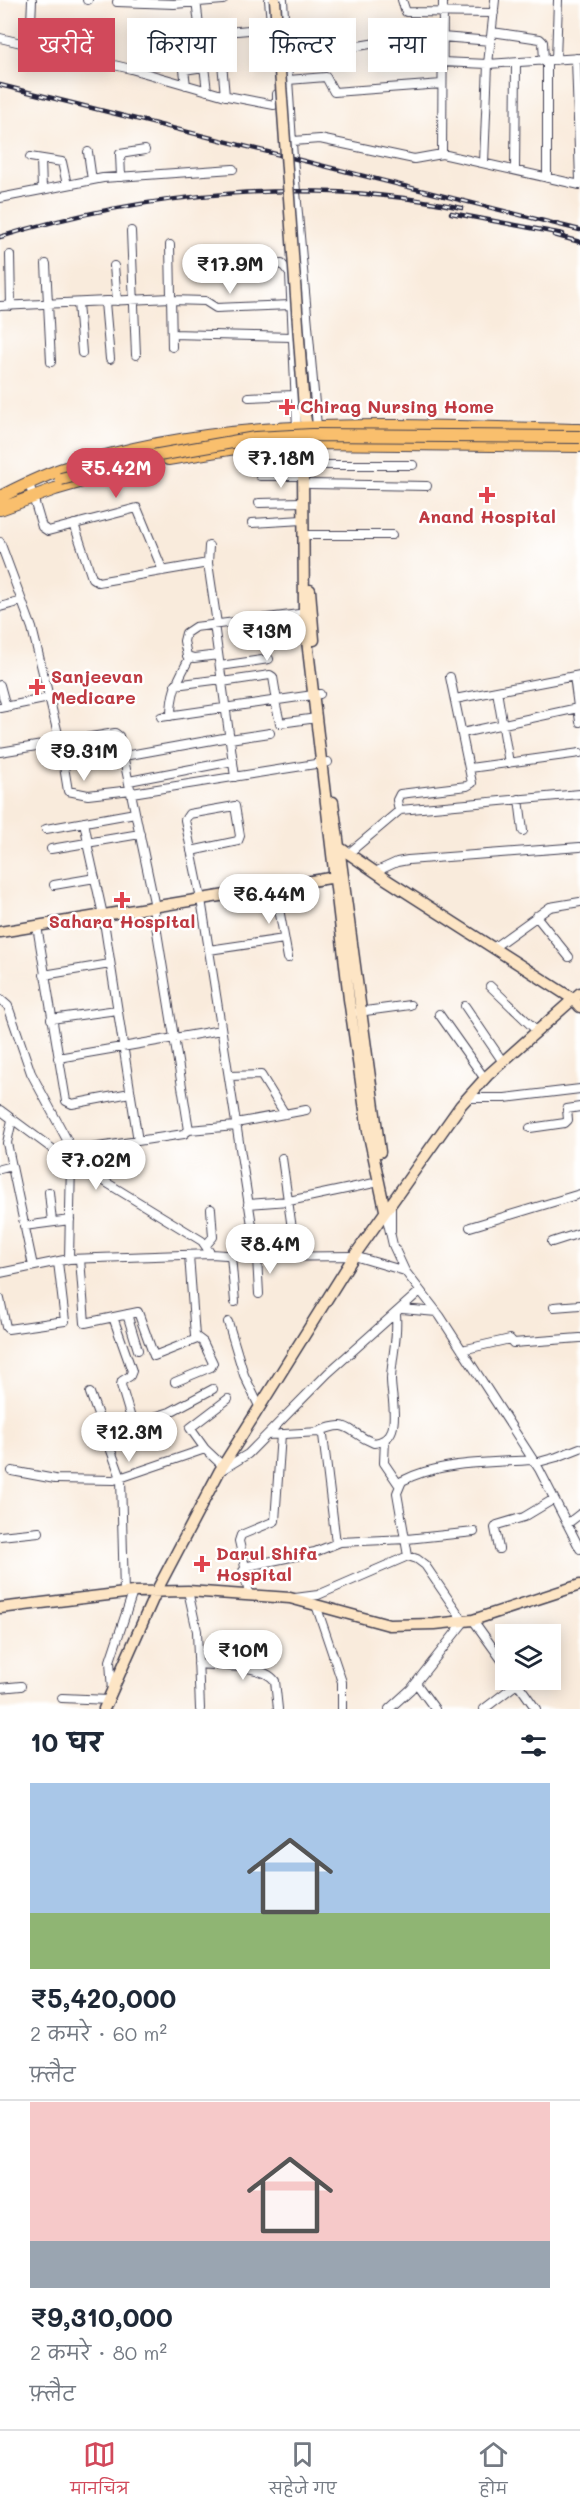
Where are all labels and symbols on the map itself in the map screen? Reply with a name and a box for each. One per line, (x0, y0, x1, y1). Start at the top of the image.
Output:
pin: ₹17.9M (181, 244, 279, 295)
place label: Chirag Nursing Home (300, 394, 494, 418)
marker: Chirag Nursing Home (278, 398, 296, 416)
pin: ₹7.18M (232, 438, 330, 489)
pin: ₹5.42M (67, 448, 165, 499)
marker: Anand Hospital (478, 486, 496, 504)
place label: Anand Hospital (418, 504, 556, 528)
pin: ₹13M (231, 611, 303, 662)
place label: Sanjeevan Medicare (51, 664, 143, 709)
marker: Sanjeevan Medicare (28, 678, 46, 696)
pin: ₹9.31M (35, 731, 133, 782)
pin: ₹6.44M (220, 874, 318, 925)
marker: Sahara Hospital (113, 891, 131, 909)
place label: Sahara Hospital (49, 909, 195, 933)
pin: ₹7.02M (47, 1140, 145, 1191)
pin: ₹8.4M (228, 1224, 312, 1275)
pin: ₹12.3M (80, 1412, 178, 1463)
place label: Darul Shifa Hospital (216, 1541, 318, 1586)
marker: Darul Shifa Hospital (193, 1555, 211, 1573)
pin: ₹10M (207, 1630, 279, 1681)

